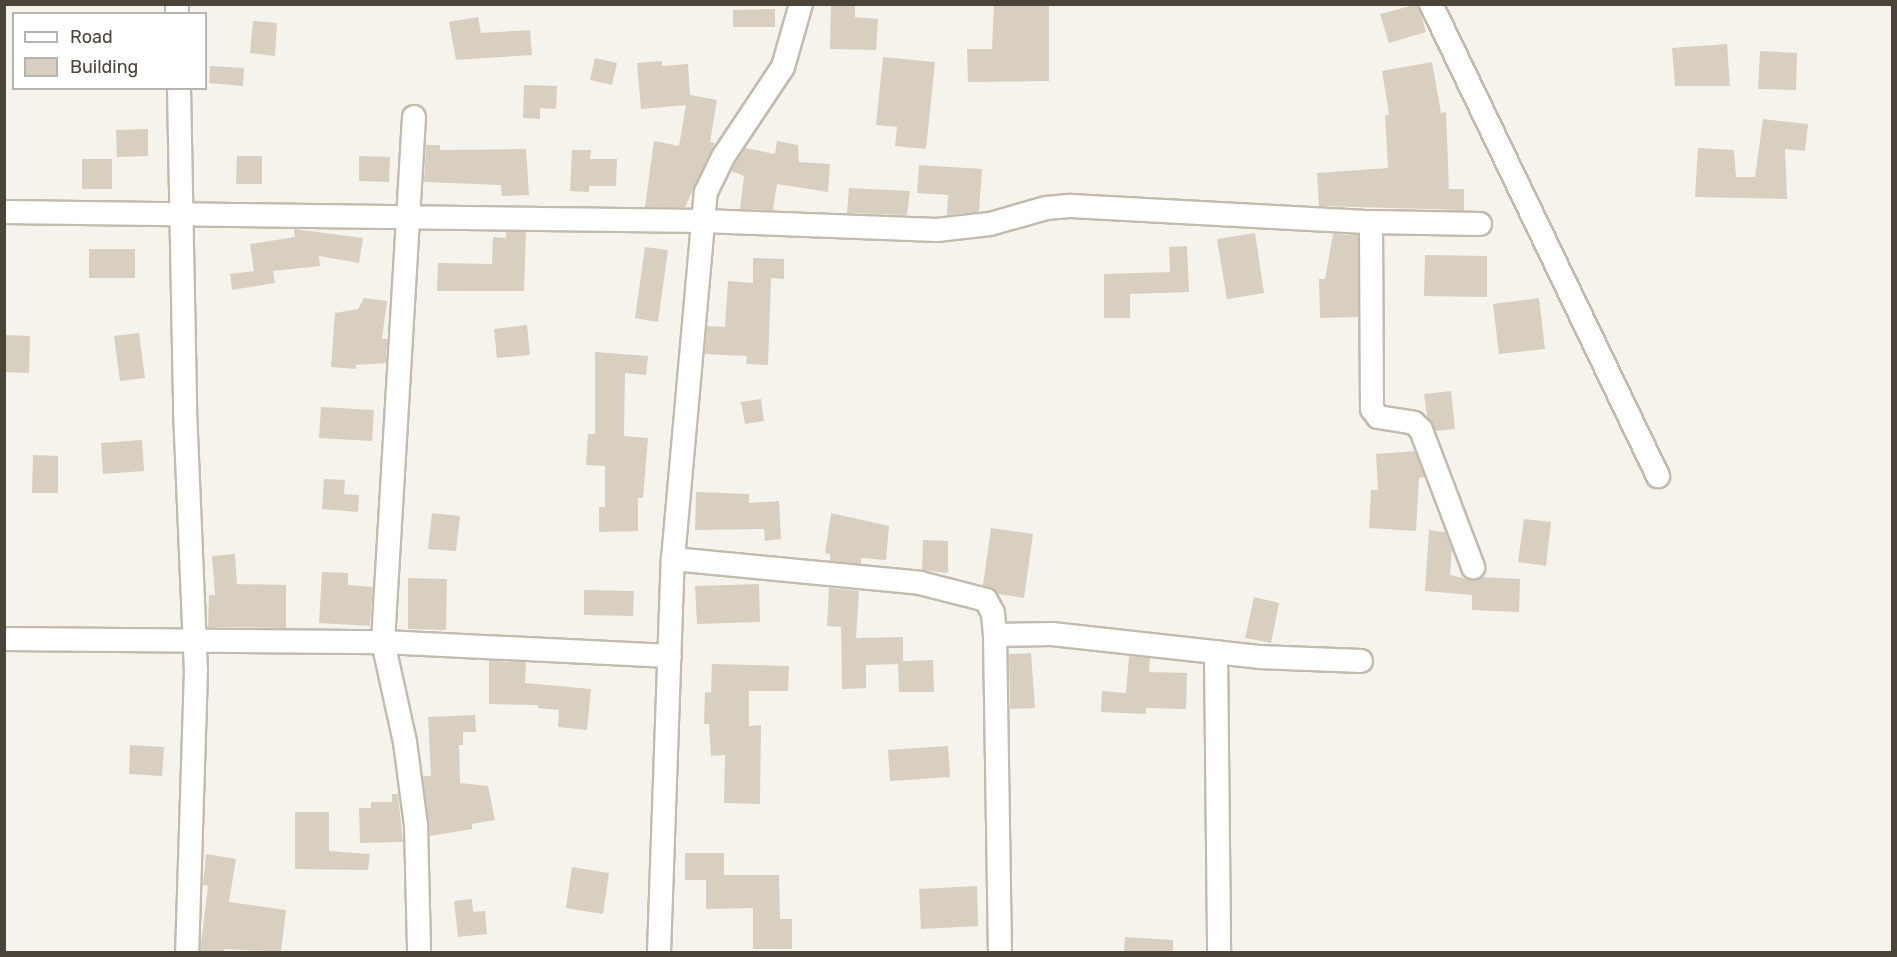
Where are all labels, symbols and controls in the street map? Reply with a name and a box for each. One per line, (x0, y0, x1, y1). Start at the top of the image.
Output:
legend (12, 12, 207, 90)
text: Road (70, 26, 113, 48)
text: Building (70, 56, 138, 78)

